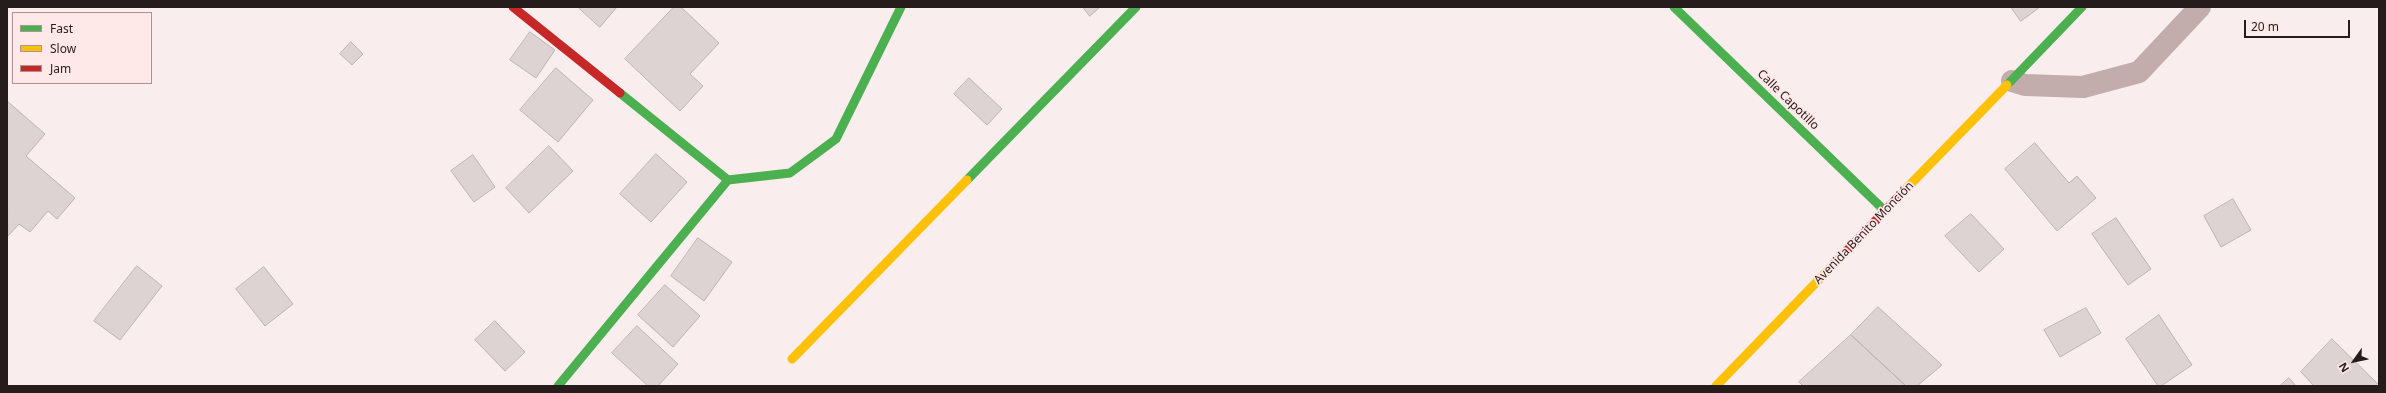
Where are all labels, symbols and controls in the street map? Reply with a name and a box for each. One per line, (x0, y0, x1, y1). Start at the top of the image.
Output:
legend (12, 12, 152, 84)
scale bar (2246, 12, 2352, 38)
text: 20 m (2251, 18, 2279, 35)
text: Fast (50, 20, 73, 37)
text: Slow (50, 40, 76, 57)
text: Jam (50, 60, 71, 77)
street label: Calle Capotillo (1754, 67, 1822, 133)
street label: Avenida Benito Monción (1811, 179, 1917, 287)
north arrow (2334, 341, 2374, 381)
text: N (2335, 360, 2352, 376)

